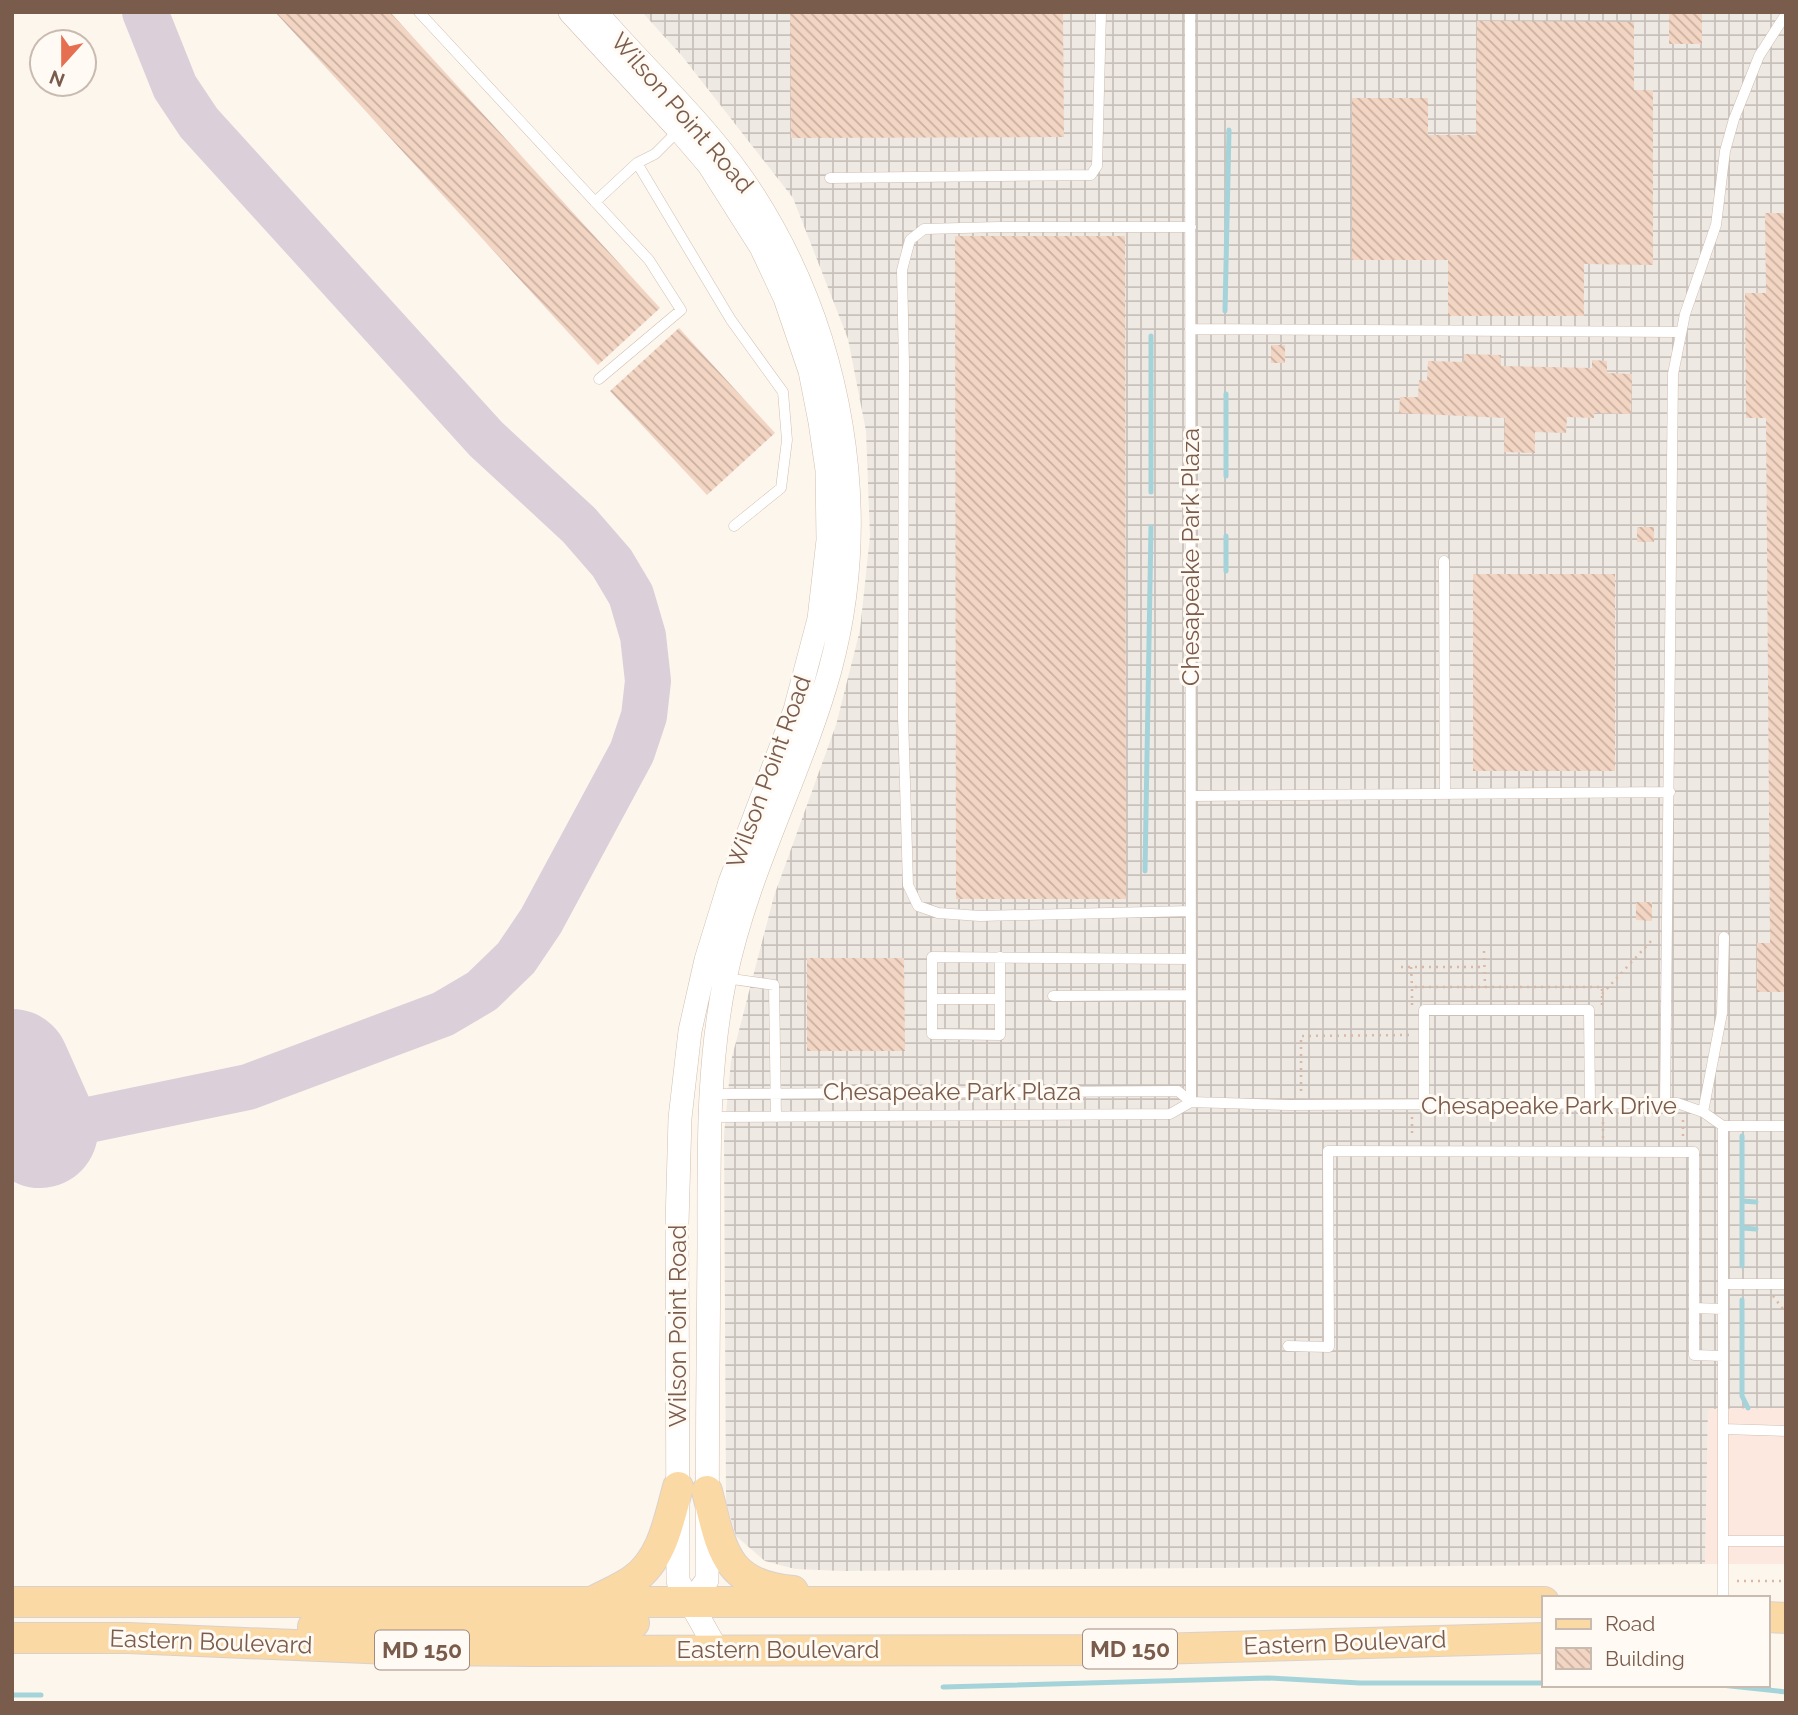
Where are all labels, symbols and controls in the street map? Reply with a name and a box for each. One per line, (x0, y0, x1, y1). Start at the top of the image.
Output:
street label: Wilson Point Road (605, 27, 760, 199)
north arrow (28, 28, 98, 98)
text: N (46, 66, 68, 92)
street label: Chesapeake Park Plaza (1176, 428, 1205, 686)
street label: Wilson Point Road (720, 672, 817, 872)
street label: Chesapeake Park Plaza (823, 1077, 1081, 1106)
street label: Chesapeake Park Drive (1421, 1091, 1677, 1120)
street label: Wilson Point Road (663, 1225, 692, 1427)
legend (1542, 1596, 1770, 1687)
text: Road (1605, 1611, 1655, 1636)
street label: Eastern Boulevard (109, 1623, 313, 1660)
street label: Eastern Boulevard (1243, 1624, 1447, 1661)
road number: MD 150 (375, 1630, 469, 1670)
road number: MD 150 (1083, 1630, 1177, 1668)
street label: Eastern Boulevard (676, 1635, 880, 1664)
text: Building (1605, 1646, 1685, 1671)

